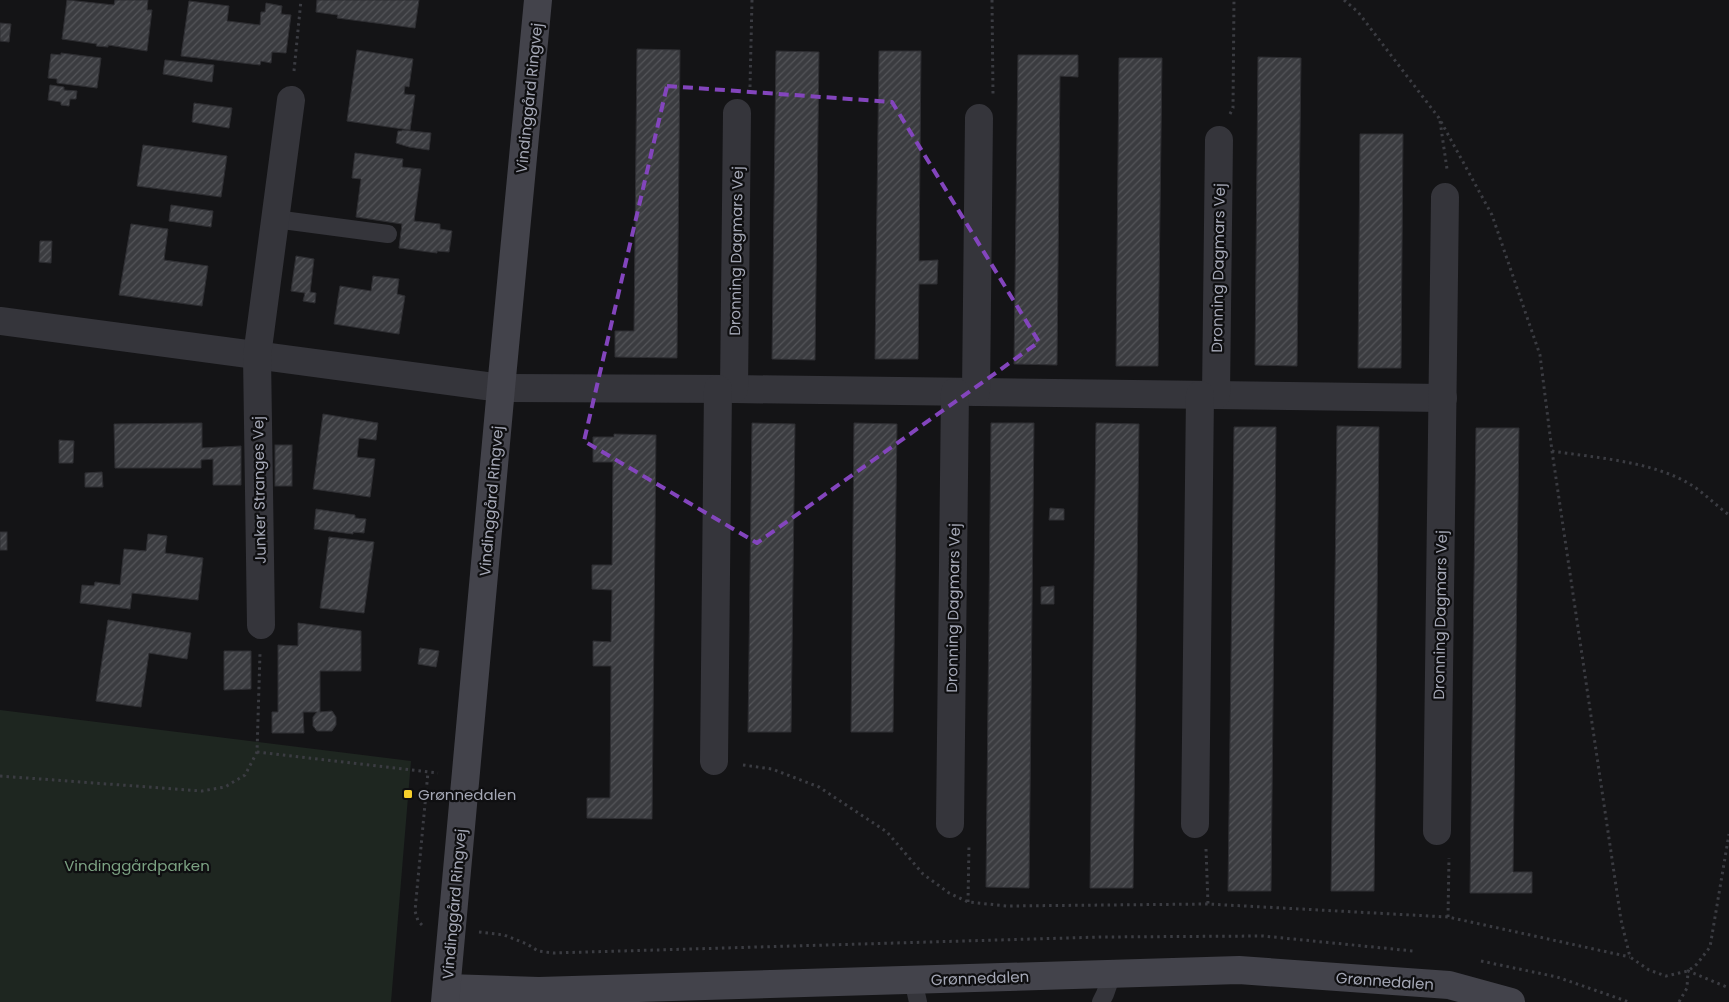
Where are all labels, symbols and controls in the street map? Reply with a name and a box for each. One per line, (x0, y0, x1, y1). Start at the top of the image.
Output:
street label: Vindinggård Ringvej (511, 22, 547, 174)
street label: Dronning Dagmars Vej (724, 166, 748, 336)
street label: Dronning Dagmars Vej (1206, 183, 1230, 353)
street label: Junker Stranges Vej (247, 416, 271, 564)
street label: Vindinggård Ringvej (474, 425, 508, 577)
street label: Dronning Dagmars Vej (941, 523, 965, 693)
street label: Dronning Dagmars Vej (1428, 530, 1452, 700)
place label: Grønnedalen (418, 784, 516, 805)
marker: Grønnedalen (402, 788, 414, 800)
street label: Vindinggård Ringvej (437, 828, 471, 980)
park label: Vindinggårdparken (64, 855, 210, 876)
street label: Grønnedalen (931, 966, 1029, 990)
street label: Grønnedalen (1335, 967, 1435, 995)

